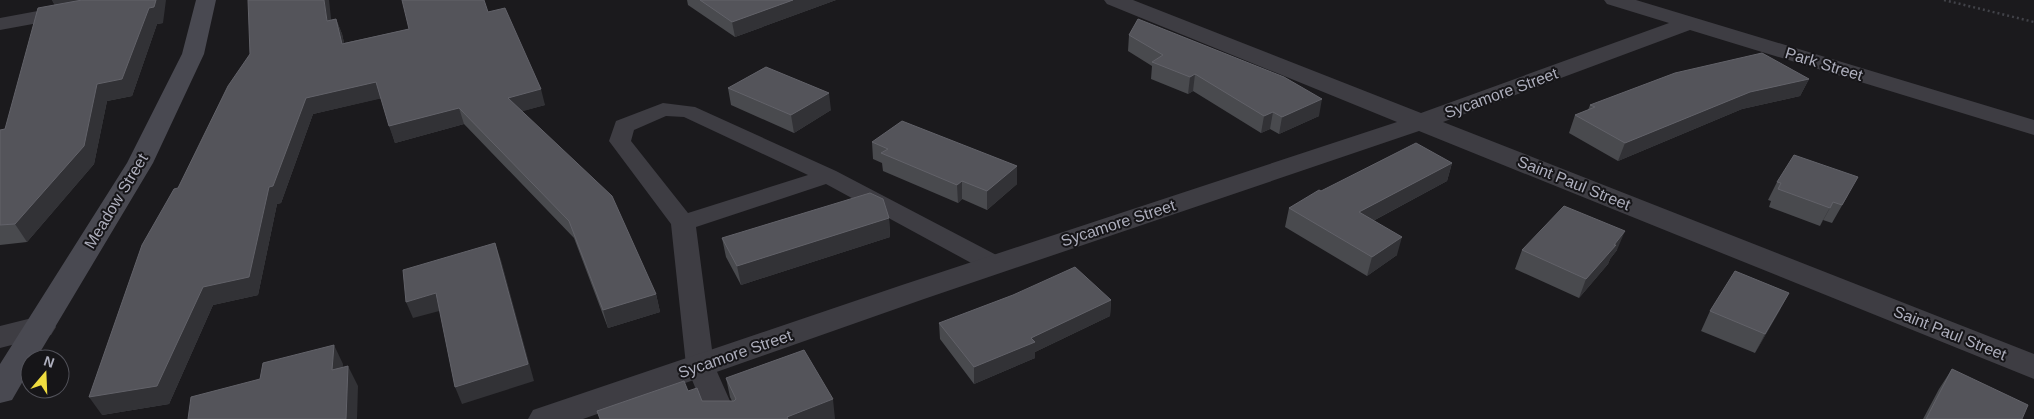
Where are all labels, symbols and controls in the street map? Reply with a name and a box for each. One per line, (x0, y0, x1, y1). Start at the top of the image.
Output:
street label: Park Street (1783, 44, 1865, 84)
street label: Sycamore Street (1442, 64, 1560, 121)
street label: Meadow Street (81, 150, 151, 251)
street label: Saint Paul Street (1515, 153, 1633, 214)
street label: Sycamore Street (1059, 196, 1178, 249)
street label: Saint Paul Street (1891, 303, 2009, 364)
street label: Sycamore Street (676, 326, 795, 381)
north arrow (20, 349, 70, 399)
text: N (42, 352, 57, 371)

